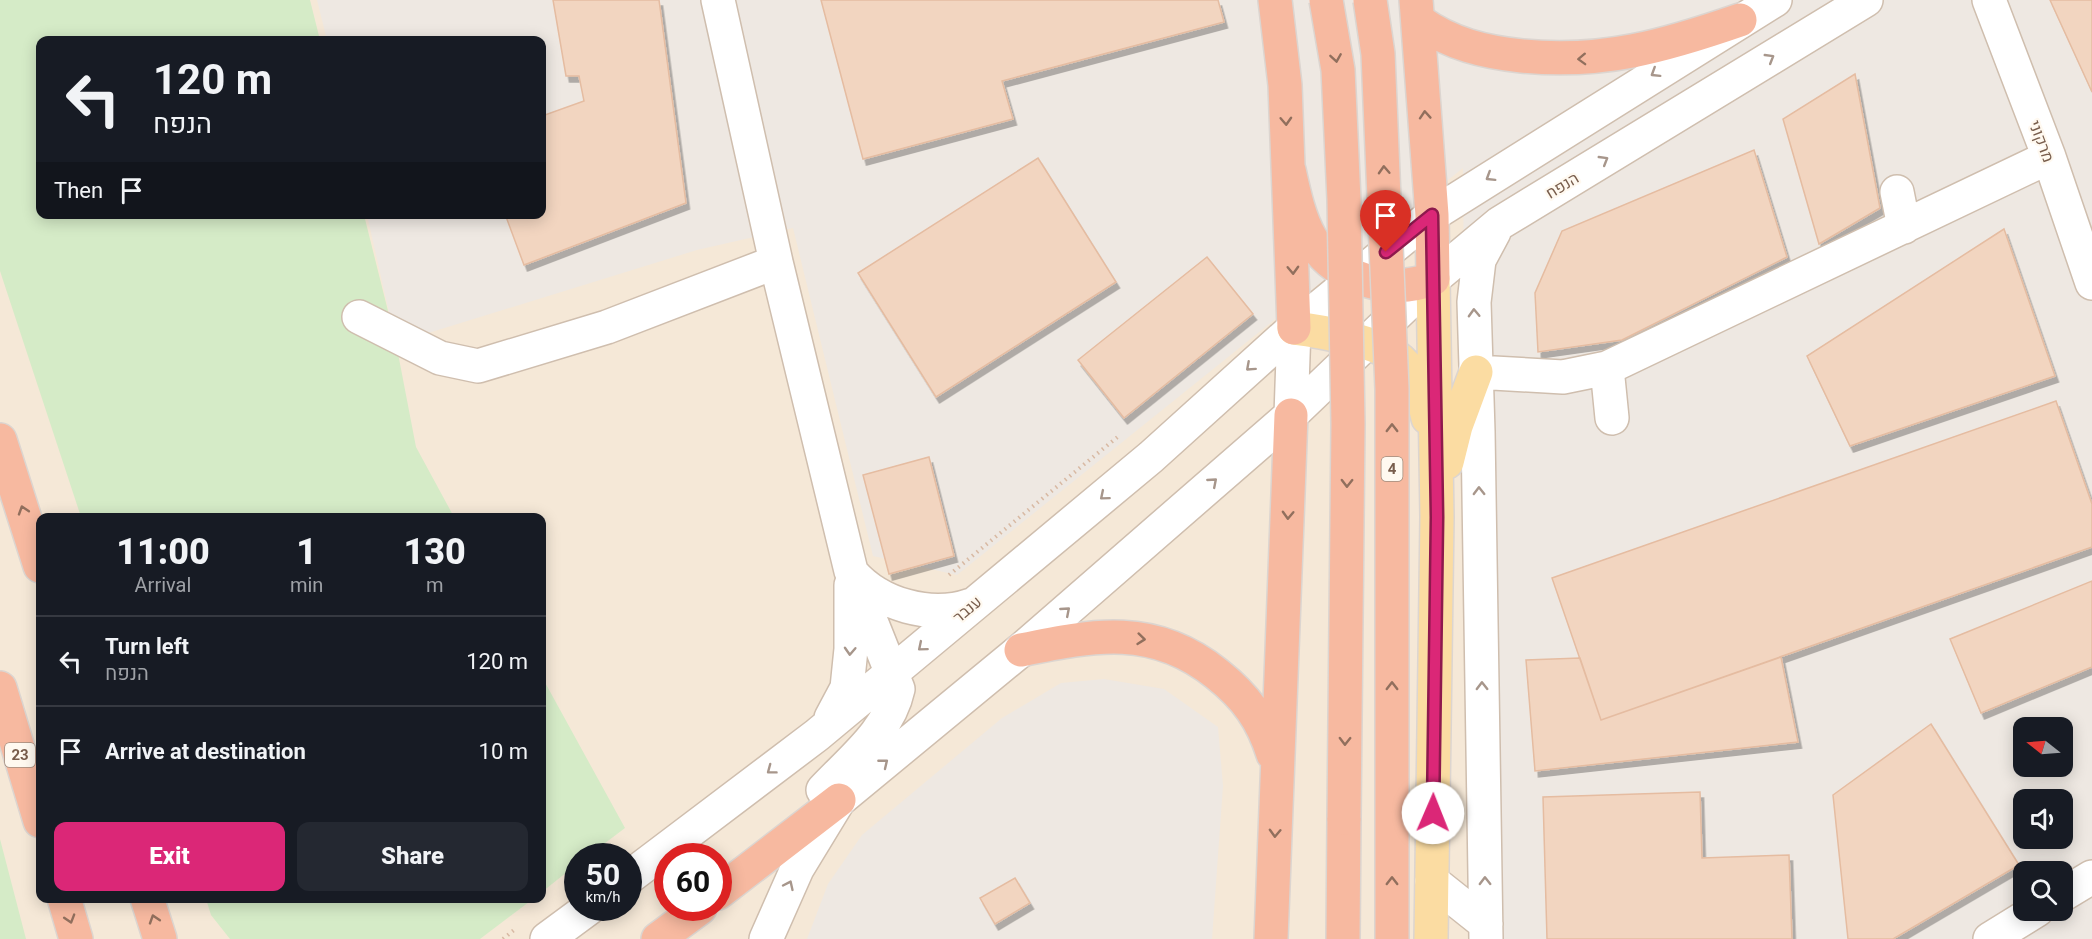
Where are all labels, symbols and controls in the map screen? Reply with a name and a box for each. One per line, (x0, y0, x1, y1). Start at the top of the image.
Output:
one-way arrow (1329, 52, 1342, 62)
one-way arrow (1578, 52, 1587, 65)
one-way arrow (1764, 54, 1774, 66)
text: 120 m (153, 55, 272, 104)
icon: left (54, 60, 132, 138)
one-way arrow (1651, 66, 1661, 78)
text: הנפח (153, 108, 212, 140)
one-way arrow (1419, 110, 1432, 119)
one-way arrow (1280, 116, 1293, 125)
street label: מרקוני (2025, 118, 2058, 165)
one-way arrow (1598, 155, 1608, 167)
one-way arrow (1377, 165, 1390, 174)
street label: הנפח (1542, 168, 1582, 203)
one-way arrow (1486, 170, 1496, 182)
icon: arrive (115, 174, 148, 207)
text: Then (54, 178, 103, 203)
pin (1360, 190, 1411, 252)
icon: arrive (1369, 199, 1402, 232)
one-way arrow (1286, 265, 1299, 274)
one-way arrow (1468, 309, 1480, 318)
one-way arrow (1247, 360, 1257, 371)
one-way arrow (1386, 423, 1398, 432)
road number: 4 (1382, 457, 1402, 481)
one-way arrow (1206, 478, 1217, 489)
one-way arrow (1341, 479, 1354, 488)
one-way arrow (1473, 486, 1485, 495)
one-way arrow (1100, 488, 1111, 499)
one-way arrow (17, 505, 30, 516)
one-way arrow (1281, 511, 1294, 520)
text: 11:00 (116, 531, 210, 573)
text: 1 (296, 531, 317, 573)
text: 130 (404, 531, 466, 573)
text: Arrival (135, 573, 191, 597)
text: min (290, 573, 323, 597)
text: m (426, 573, 443, 597)
street label: ענבר (949, 592, 985, 627)
one-way arrow (1059, 607, 1070, 618)
one-way arrow (1137, 632, 1146, 645)
text: Turn left (105, 634, 189, 659)
one-way arrow (918, 640, 929, 651)
icon: left (54, 645, 87, 678)
one-way arrow (844, 646, 857, 655)
text: 120 m (466, 649, 528, 674)
text: הנפח (105, 661, 149, 685)
one-way arrow (1386, 681, 1398, 690)
one-way arrow (1476, 681, 1488, 690)
north arrow (2013, 717, 2073, 777)
map controls (2013, 717, 2073, 921)
icon: arrive (54, 735, 87, 768)
one-way arrow (1339, 737, 1351, 746)
text: Arrive at destination (105, 739, 306, 764)
text: 10 m (479, 739, 528, 764)
road number: 23 (5, 743, 35, 767)
one-way arrow (877, 759, 888, 770)
one-way arrow (766, 763, 777, 774)
position arrow (1401, 781, 1465, 845)
button: sound (2013, 789, 2073, 849)
button: Exit (54, 822, 285, 891)
button: Share (297, 822, 528, 891)
one-way arrow (1269, 829, 1282, 838)
speed limit sign: 60 (654, 843, 732, 921)
text: 50 (586, 857, 620, 892)
button: search (2013, 861, 2073, 921)
one-way arrow (1386, 876, 1398, 885)
one-way arrow (1479, 876, 1491, 885)
one-way arrow (782, 881, 794, 892)
text: km/h (585, 888, 621, 906)
one-way arrow (63, 913, 75, 924)
one-way arrow (149, 914, 161, 925)

